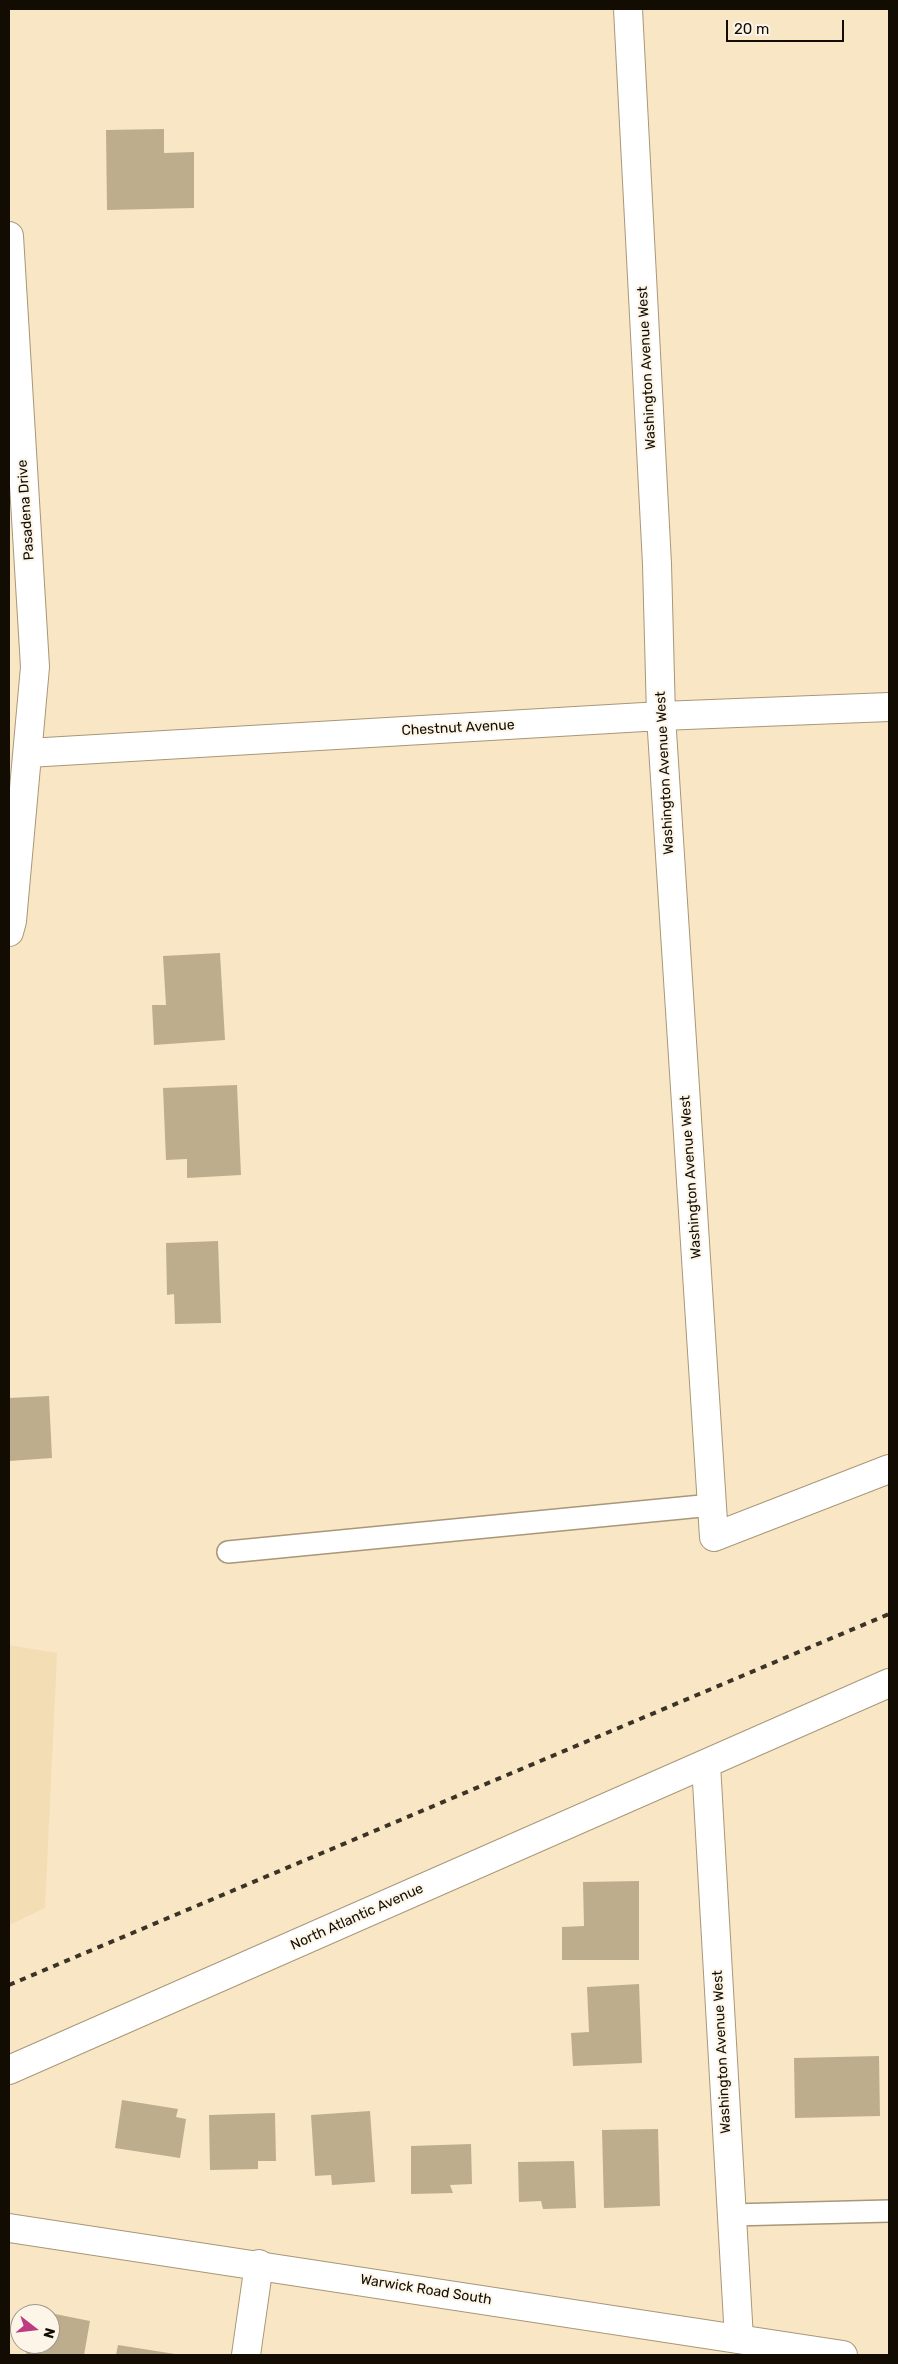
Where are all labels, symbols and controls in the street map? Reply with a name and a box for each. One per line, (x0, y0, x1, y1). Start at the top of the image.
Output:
scale bar (728, 10, 846, 42)
text: 20 m (734, 20, 769, 38)
street label: Washington Avenue West (634, 286, 660, 450)
street label: Pasadena Drive (14, 459, 38, 561)
street label: Washington Avenue West (652, 691, 678, 855)
street label: Chestnut Avenue (401, 717, 515, 739)
street label: Washington Avenue West (677, 1095, 705, 1259)
street label: North Atlantic Avenue (288, 1880, 426, 1954)
street label: Washington Avenue West (709, 1970, 735, 2134)
street label: Warwick Road South (359, 2271, 493, 2309)
north arrow (10, 2304, 60, 2354)
text: N (39, 2326, 59, 2340)

